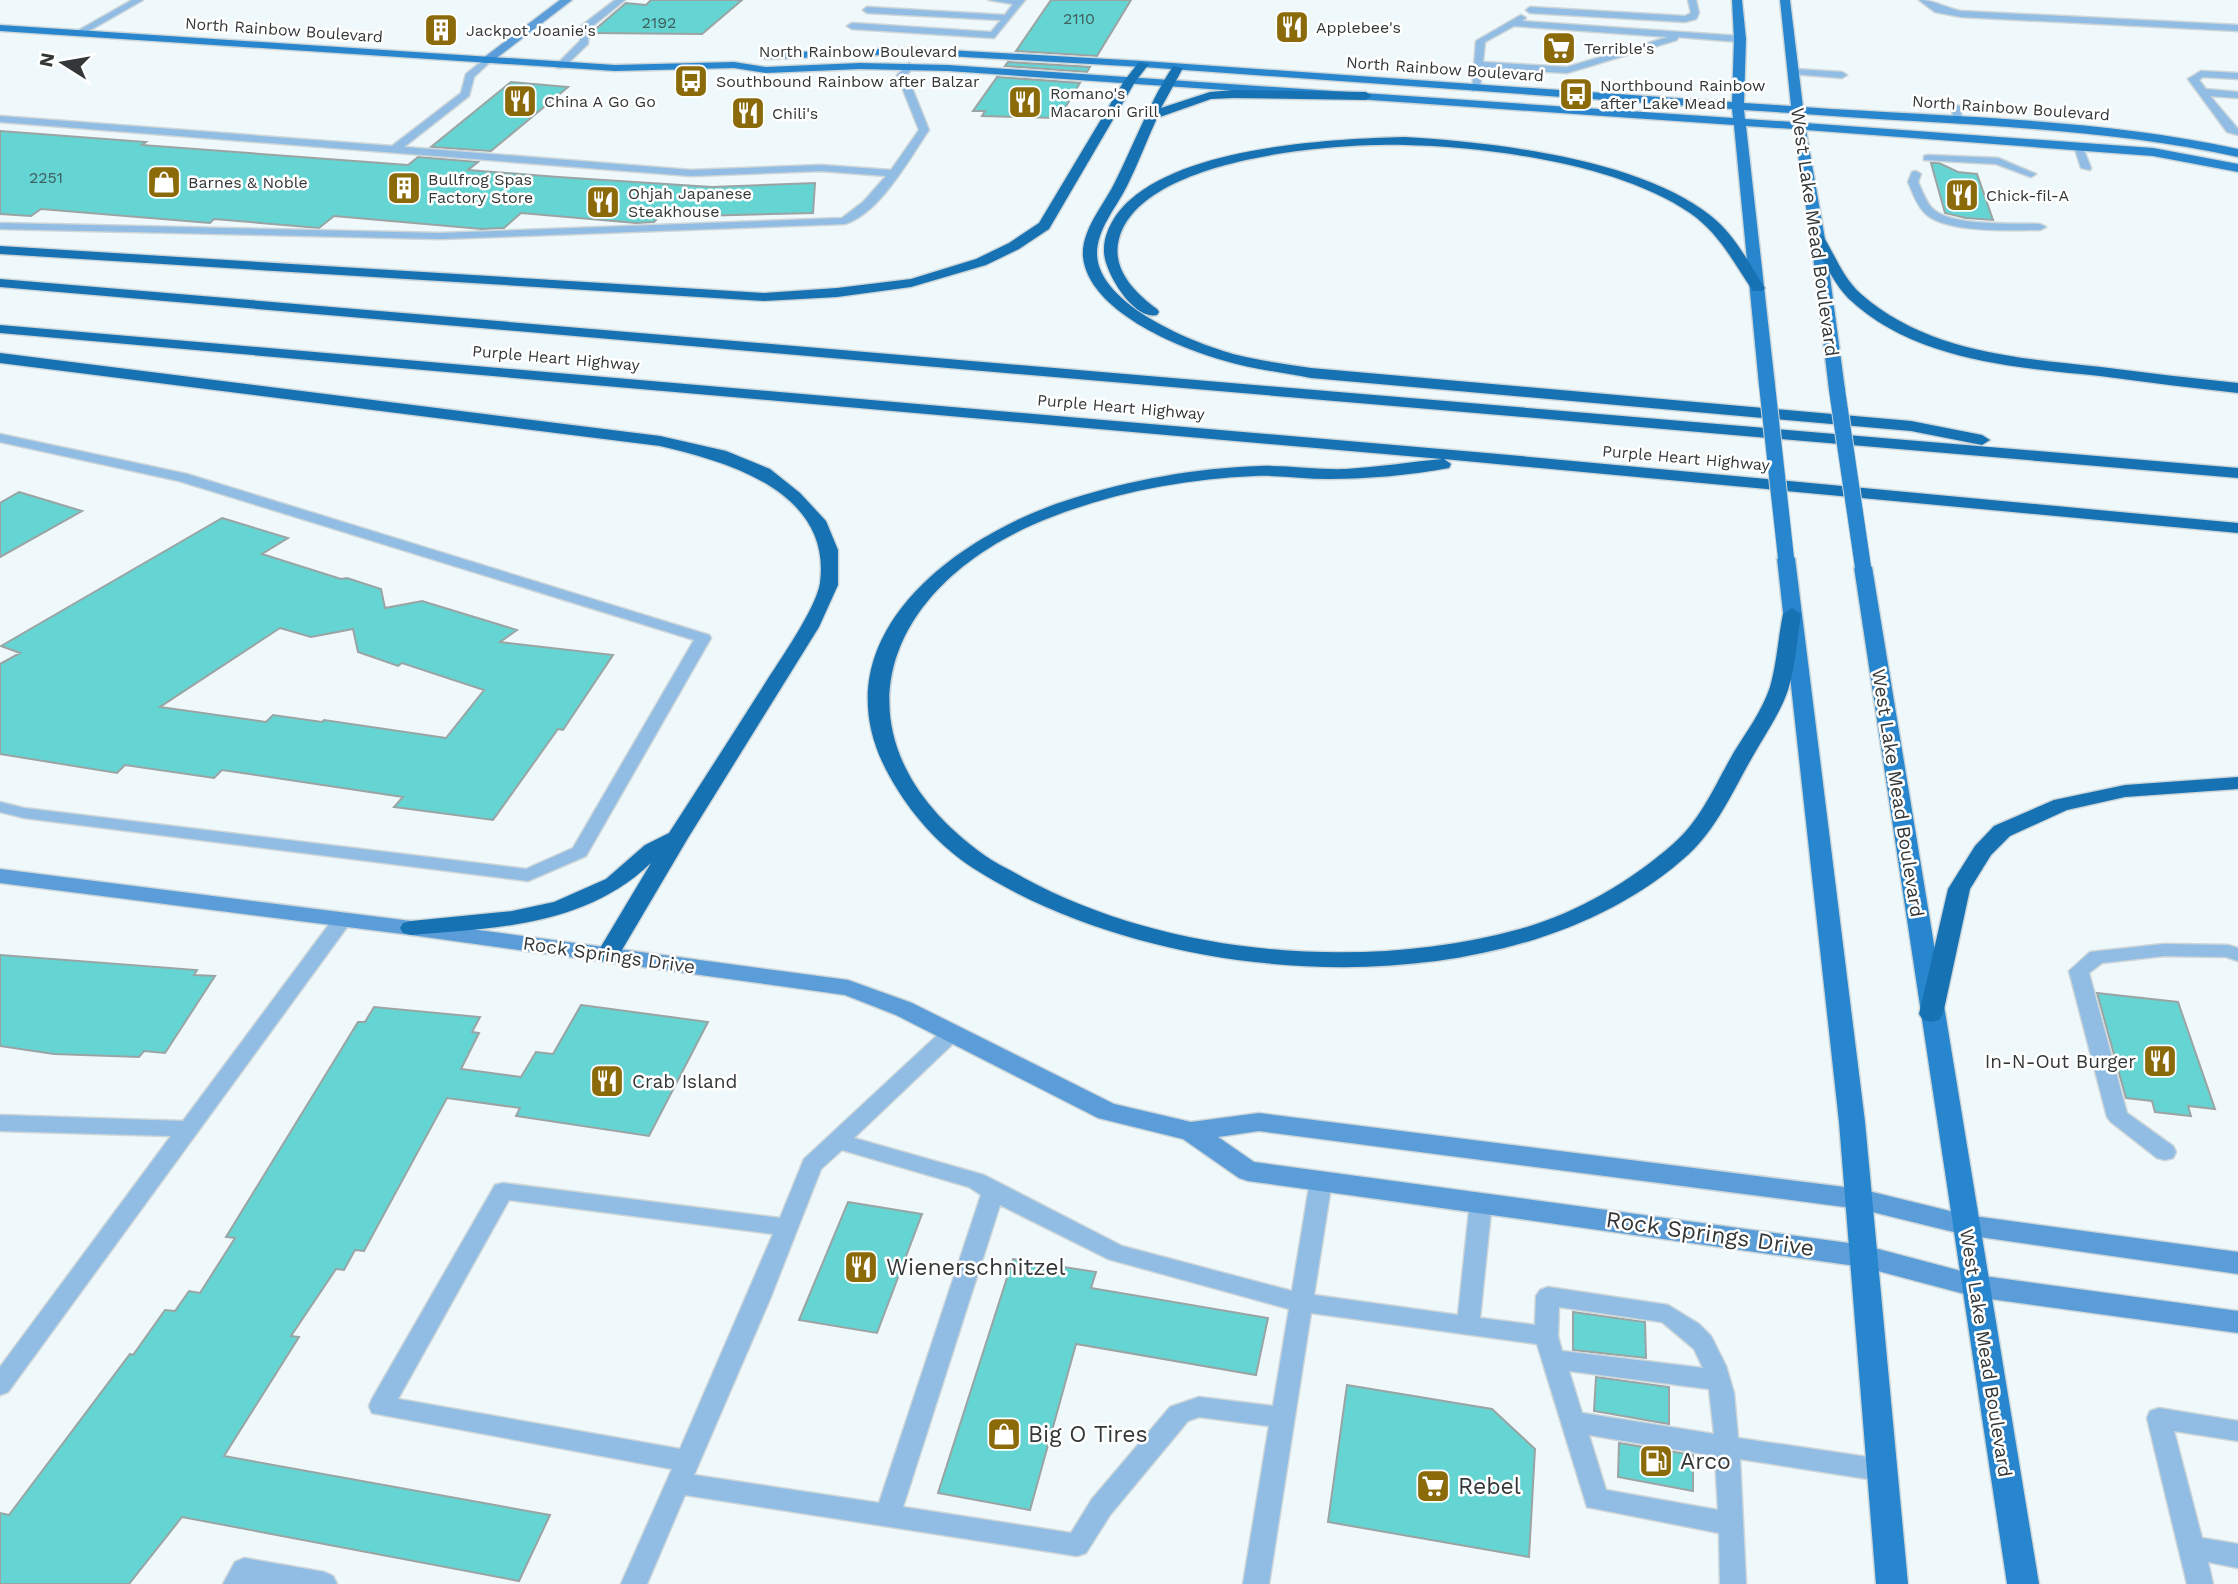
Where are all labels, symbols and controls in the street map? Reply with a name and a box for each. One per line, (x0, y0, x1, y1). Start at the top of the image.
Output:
restaurant icon: Applebee's (1273, 8, 1311, 46)
house number: 2110 (1063, 9, 1095, 28)
building icon: Jackpot Joanie's (422, 11, 460, 49)
house number: 2192 (642, 13, 676, 32)
street label: North Rainbow Boulevard (184, 14, 384, 46)
place label: Applebee's (1316, 18, 1401, 37)
place label: Jackpot Joanie's (466, 21, 596, 40)
north arrow (28, 28, 98, 98)
supermarket icon: Terrible's (1540, 29, 1578, 67)
place label: Terrible's (1584, 39, 1654, 58)
street label: North Rainbow Boulevard (759, 42, 957, 61)
text: N (34, 51, 59, 69)
street label: North Rainbow Boulevard (1345, 53, 1545, 85)
bus stop icon: Southbound Rainbow after Balzar (672, 62, 710, 100)
place label: Southbound Rainbow after Balzar (716, 72, 980, 91)
bus stop icon: Northbound Rainbow after Lake Mead (1557, 75, 1595, 113)
place label: Northbound Rainbow after Lake Mead (1600, 76, 1765, 113)
restaurant icon: China A Go Go (501, 82, 539, 120)
restaurant icon: Romano's Macaroni Grill (1006, 83, 1044, 121)
place label: Romano's Macaroni Grill (1050, 84, 1158, 121)
place label: China A Go Go (544, 92, 656, 111)
street label: North Rainbow Boulevard (1911, 92, 2111, 124)
restaurant icon: Chili's (729, 94, 767, 132)
place label: Chili's (772, 104, 818, 123)
street label: West Lake Mead Boulevard (1786, 106, 1844, 358)
shop icon: Barnes & Noble (145, 163, 183, 201)
house number: 2251 (29, 168, 63, 187)
building icon: Bullfrog Spas Factory Store (385, 169, 423, 207)
place label: Bullfrog Spas Factory Store (428, 170, 533, 207)
place label: Barnes & Noble (188, 173, 308, 192)
restaurant icon: Chick-fil-A (1943, 176, 1981, 214)
restaurant icon: Ohjah Japanese Steakhouse (584, 183, 622, 221)
place label: Ohjah Japanese Steakhouse (628, 184, 752, 221)
place label: Chick-fil-A (1986, 186, 2070, 205)
street label: Purple Heart Highway (471, 341, 641, 375)
street label: Purple Heart Highway (1036, 390, 1206, 424)
street label: Purple Heart Highway (1601, 441, 1771, 475)
street label: West Lake Mead Boulevard (1867, 667, 1929, 919)
street label: Rock Springs Drive (521, 932, 697, 978)
restaurant icon: In-N-Out Burger (2141, 1042, 2179, 1080)
place label: In-N-Out Burger (1985, 1050, 2136, 1073)
restaurant icon: Crab Island (588, 1062, 626, 1100)
place label: Crab Island (632, 1070, 737, 1093)
street label: Rock Springs Drive (1604, 1206, 1816, 1262)
street label: West Lake Mead Boulevard (1955, 1227, 2017, 1479)
restaurant icon: Wienerschnitzel (842, 1248, 880, 1286)
place label: Wienerschnitzel (886, 1254, 1066, 1281)
shop icon: Big O Tires (985, 1415, 1023, 1453)
place label: Big O Tires (1028, 1421, 1148, 1448)
fuel station icon: Arco (1637, 1442, 1675, 1480)
place label: Arco (1680, 1448, 1731, 1475)
supermarket icon: Rebel (1414, 1467, 1452, 1505)
place label: Rebel (1458, 1473, 1521, 1500)

